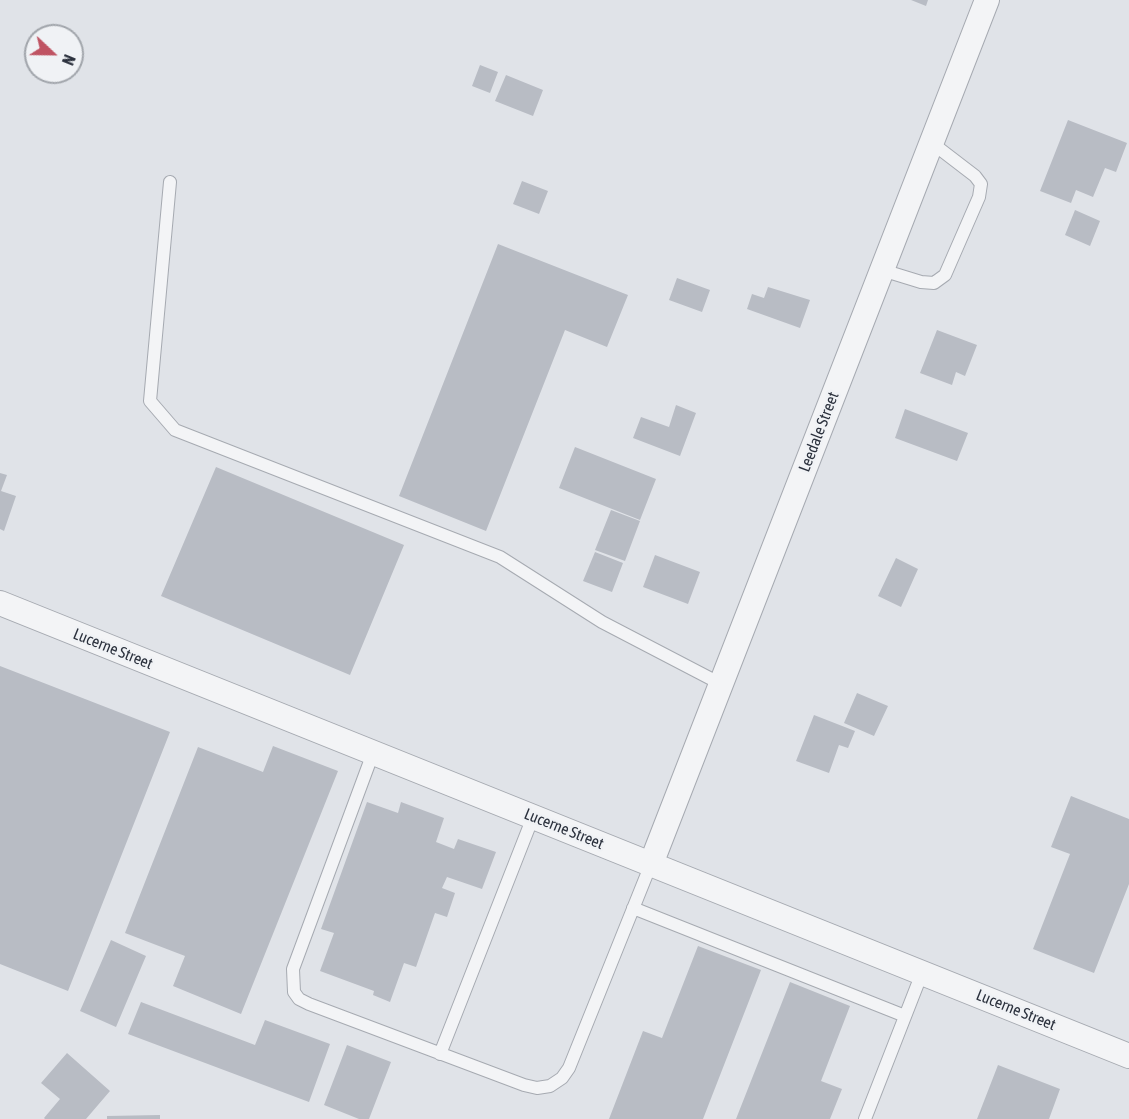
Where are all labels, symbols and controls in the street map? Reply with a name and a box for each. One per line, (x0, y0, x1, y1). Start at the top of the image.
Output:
north arrow (24, 24, 84, 84)
text: N (59, 52, 79, 68)
street label: Leedale Street (795, 389, 843, 475)
street label: Lucerne Street (70, 624, 156, 674)
street label: Lucerne Street (521, 804, 607, 854)
street label: Lucerne Street (973, 985, 1059, 1035)

